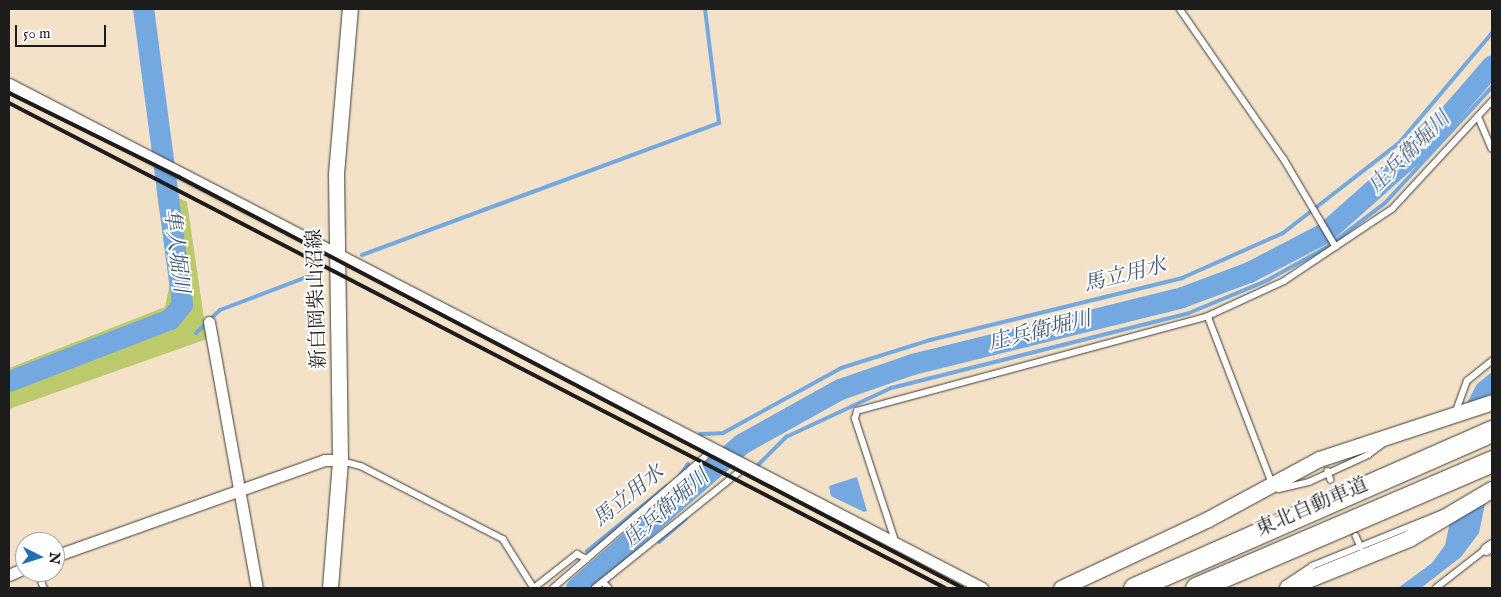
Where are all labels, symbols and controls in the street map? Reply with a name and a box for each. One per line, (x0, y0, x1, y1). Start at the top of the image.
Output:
scale bar (18, 15, 109, 47)
text: 50 m (23, 24, 51, 43)
water label: 庄兵衛堀川 (1364, 107, 1456, 199)
water label: 隼人堀川 (157, 208, 193, 294)
street label: 新白岡柴山沼線 (303, 229, 331, 369)
water label: 馬立用水 (1081, 254, 1169, 298)
water label: 庄兵衛堀川 (986, 307, 1094, 357)
water label: 馬立用水 (588, 461, 670, 533)
water label: 庄兵衛堀川 (619, 465, 715, 553)
street label: 東北自動車道 (1252, 473, 1372, 541)
north arrow (15, 532, 65, 582)
text: N (44, 551, 63, 565)

